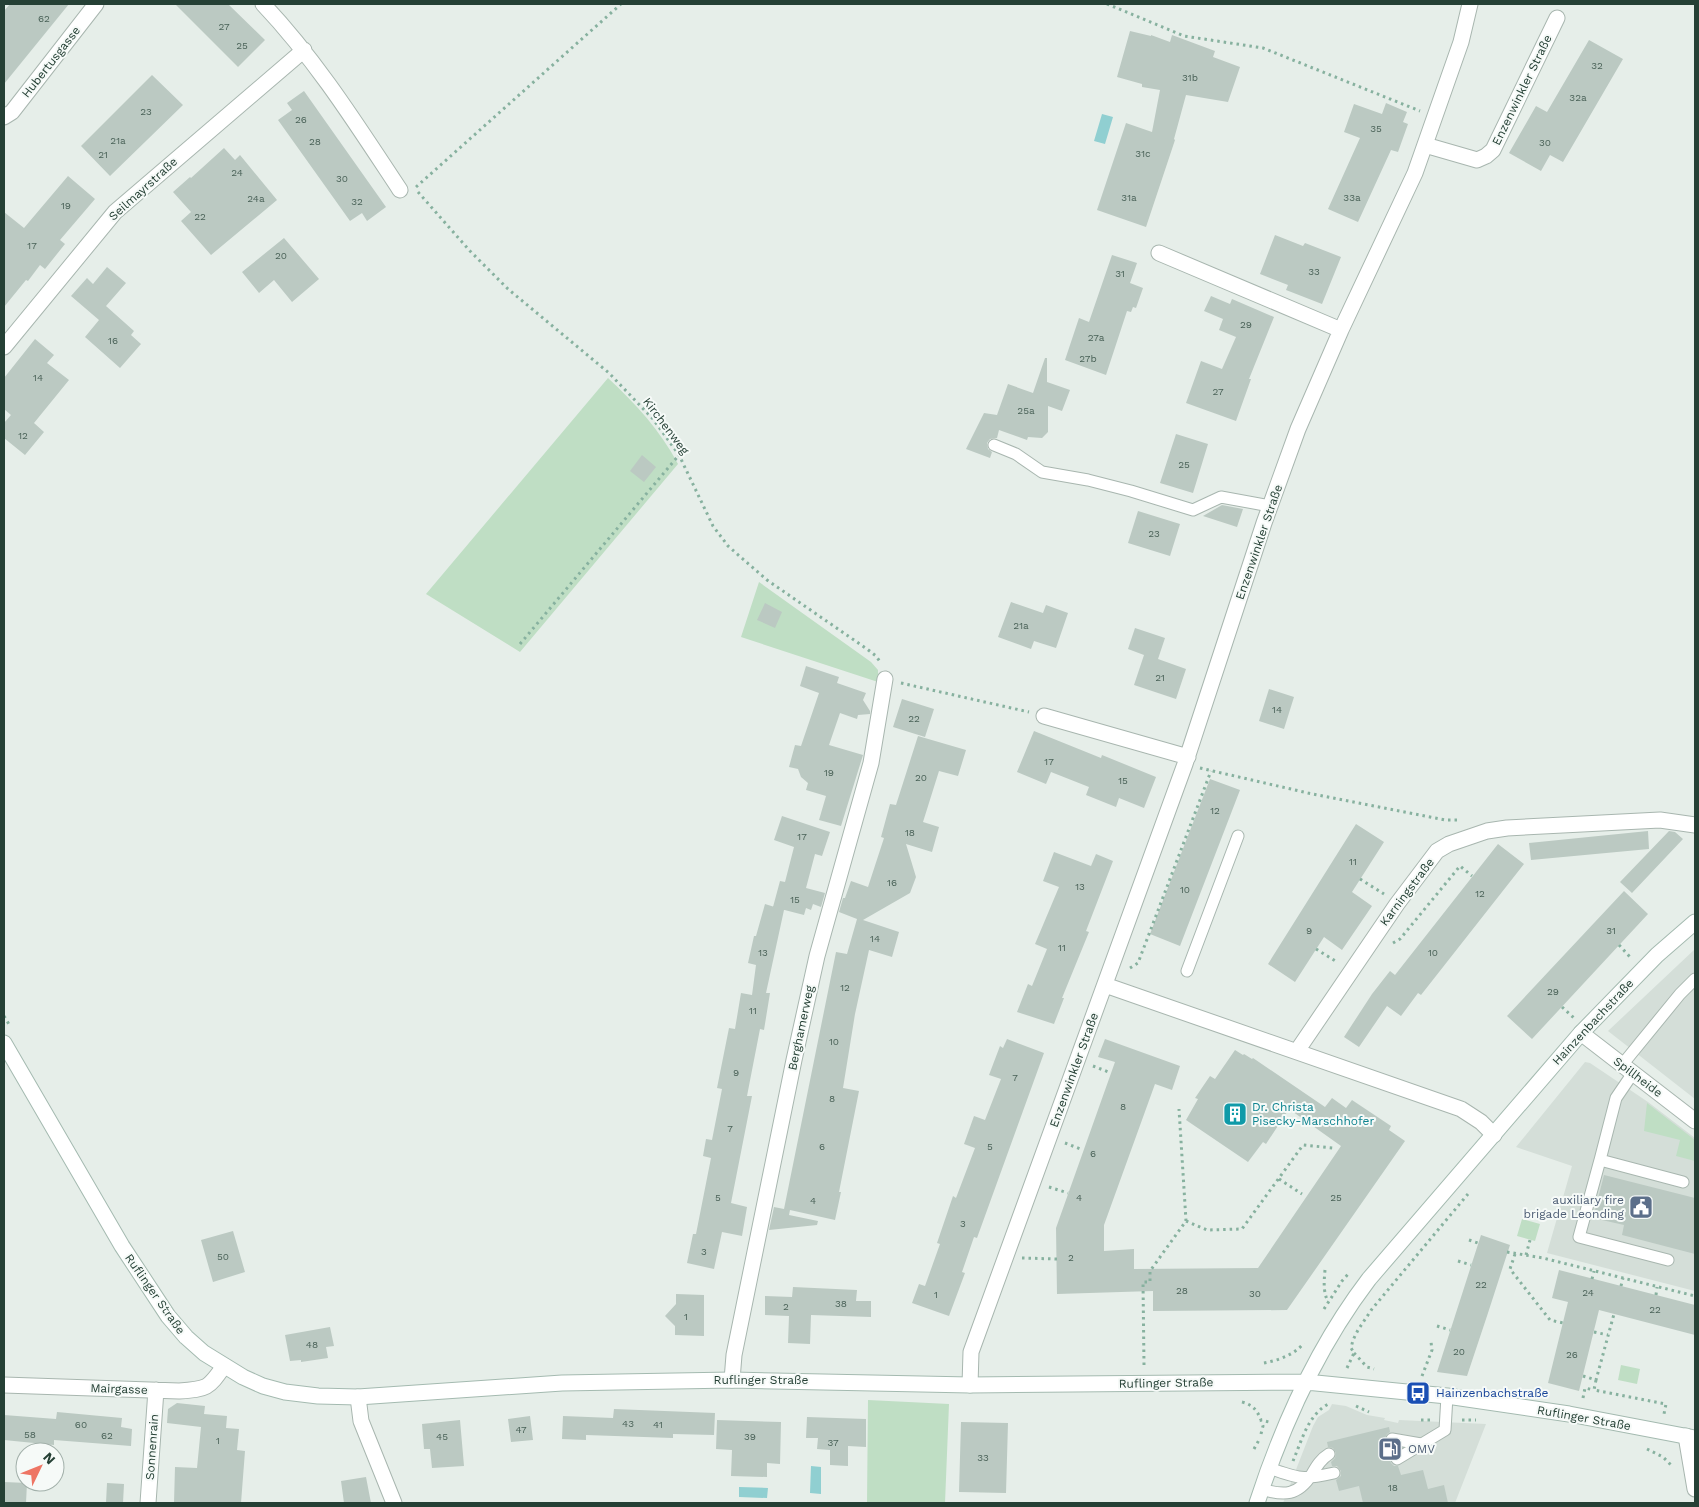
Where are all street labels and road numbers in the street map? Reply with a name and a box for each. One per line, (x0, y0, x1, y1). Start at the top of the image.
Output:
street label: Hubertusgasse (19, 24, 83, 100)
street label: Enzenwinkler Straße (1489, 32, 1555, 147)
street label: Seilmayrstraße (106, 155, 180, 223)
street label: Kirchenweg (640, 395, 692, 458)
street label: Enzenwinkler Straße (1233, 482, 1285, 601)
street label: Karningstraße (1377, 855, 1437, 929)
street label: Hainzenbachstraße (1550, 976, 1637, 1068)
street label: Berghamerweg (785, 984, 817, 1072)
street label: Enzenwinkler Straße (1047, 1011, 1101, 1129)
street label: Spillheide (1611, 1054, 1665, 1100)
street label: Ruflinger Straße (122, 1251, 188, 1337)
street label: Ruflinger Straße (714, 1373, 808, 1387)
street label: Ruflinger Straße (1118, 1375, 1214, 1391)
street label: Mairgasse (90, 1381, 148, 1397)
street label: Ruflinger Straße (1536, 1403, 1632, 1433)
street label: Sonnenrain (143, 1413, 161, 1481)

